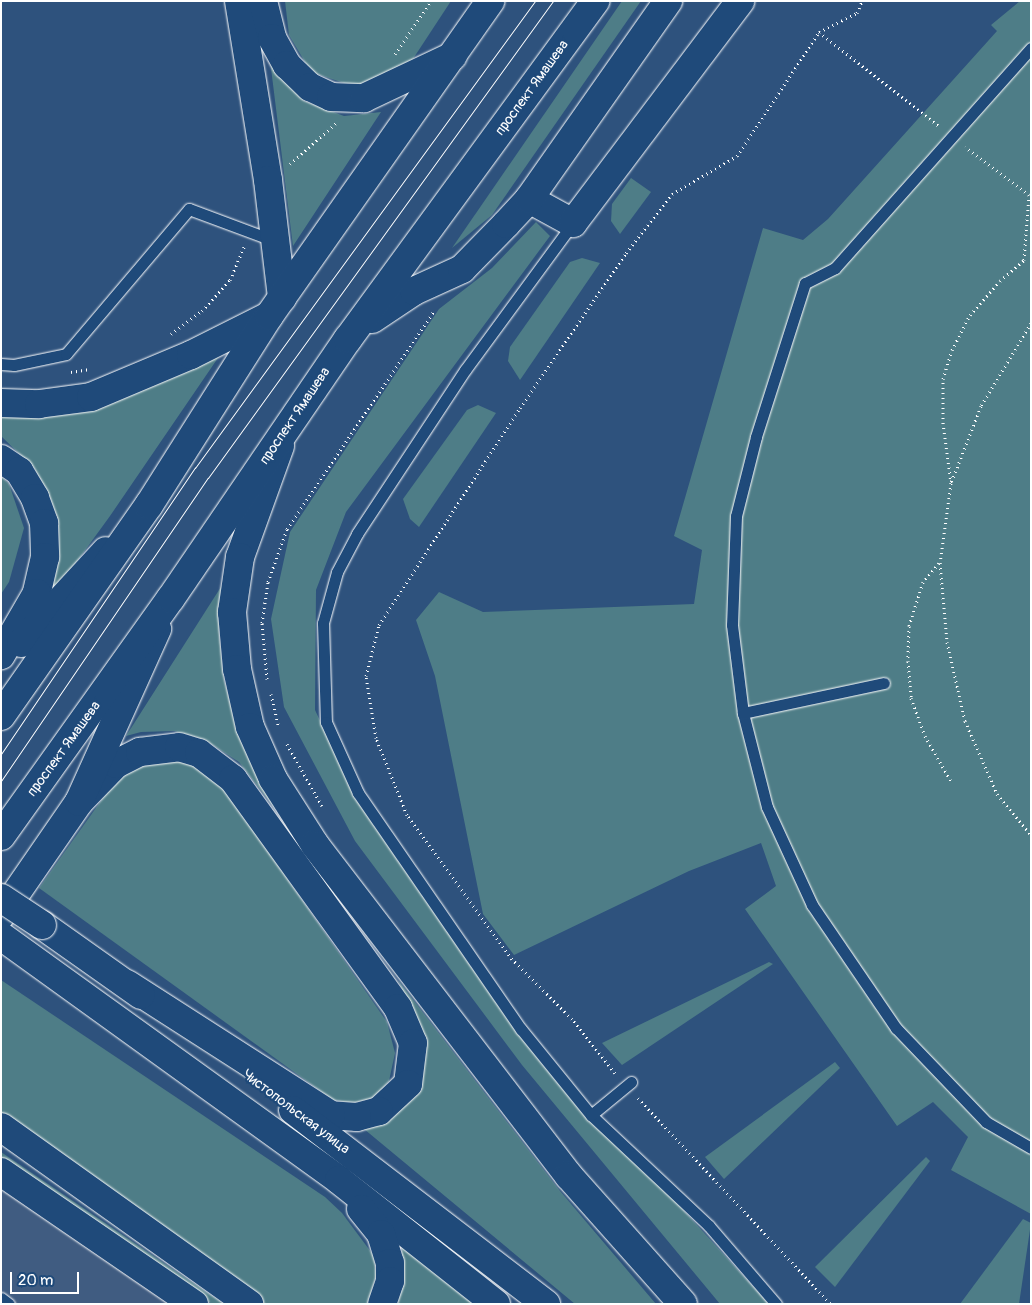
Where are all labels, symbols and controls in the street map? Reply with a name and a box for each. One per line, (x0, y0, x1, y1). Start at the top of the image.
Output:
street label: проспект Ямашева (492, 37, 572, 139)
street label: проспект Ямашева (256, 364, 334, 468)
street label: проспект Ямашева (24, 698, 104, 800)
street label: Чистопольская улица (239, 1066, 353, 1158)
scale bar (12, 1262, 81, 1294)
text: 20 m (18, 1271, 53, 1290)

